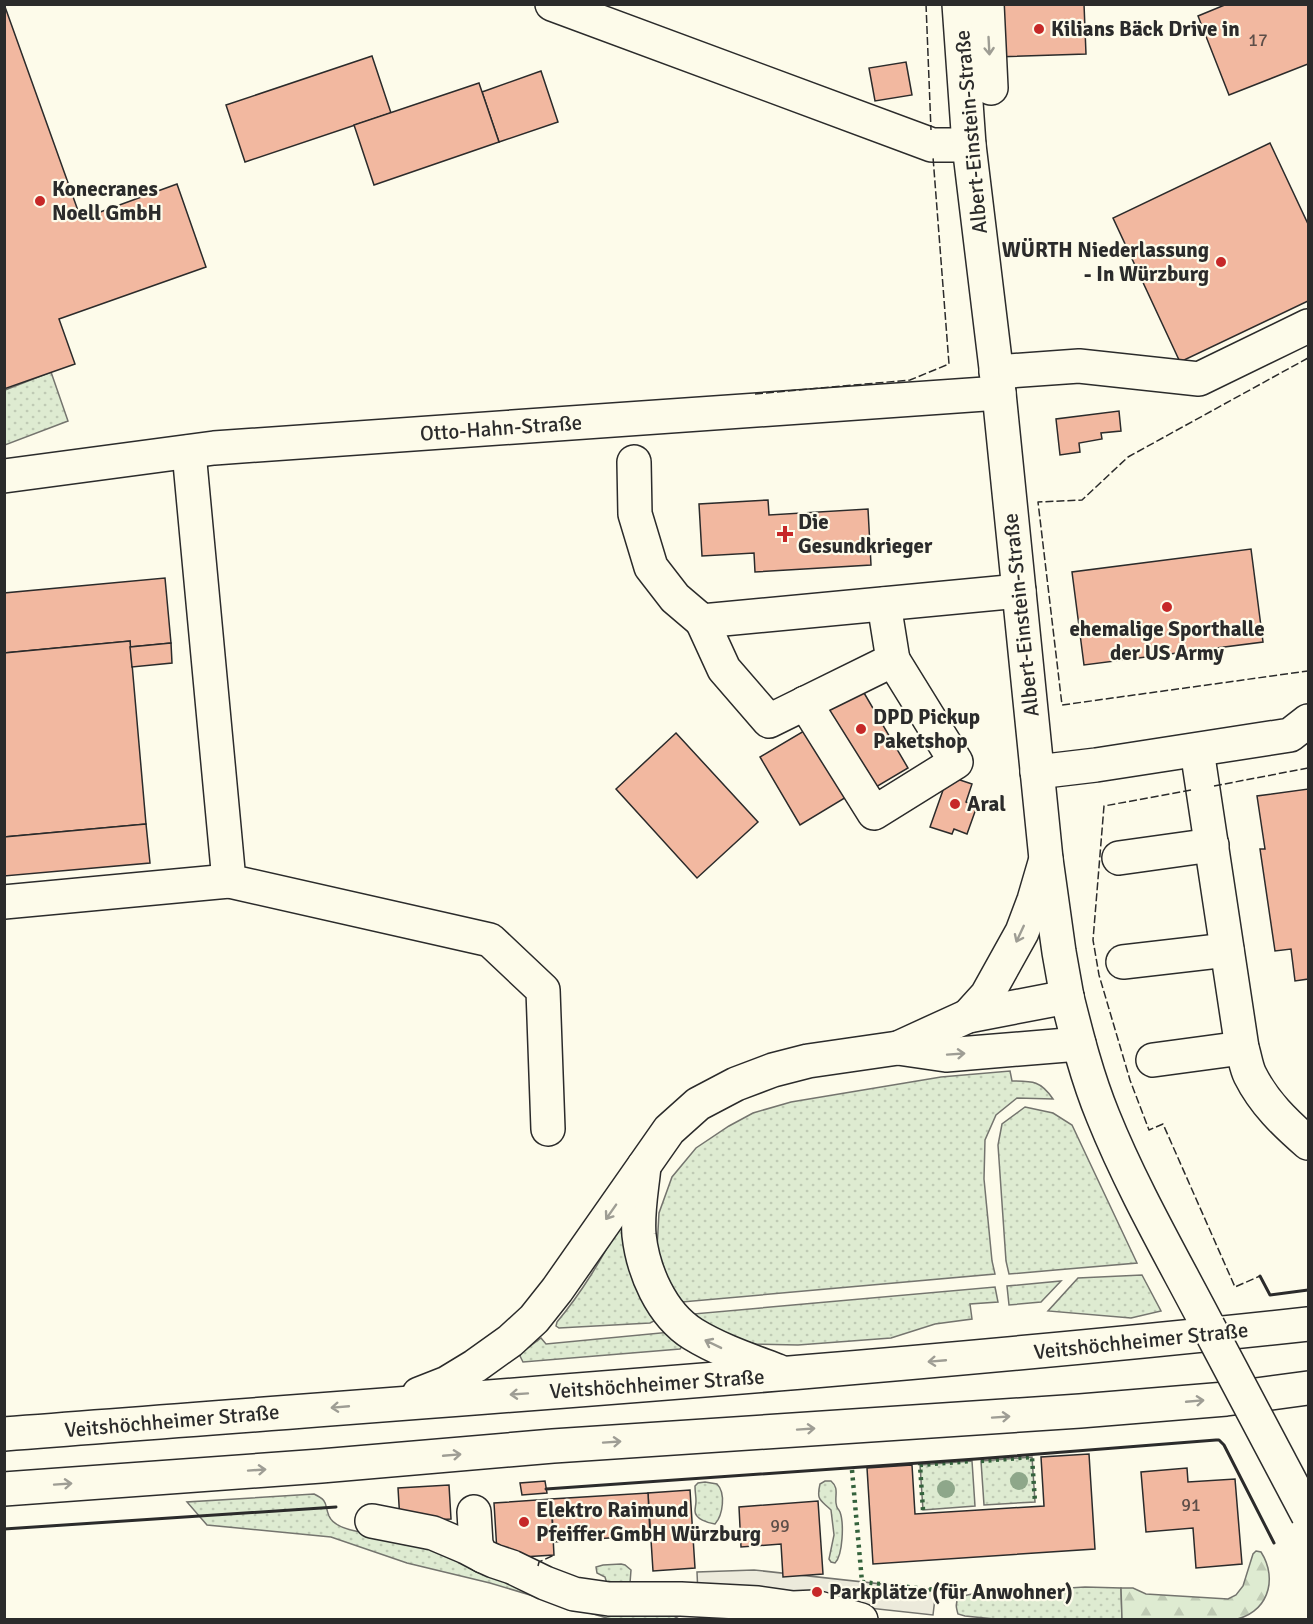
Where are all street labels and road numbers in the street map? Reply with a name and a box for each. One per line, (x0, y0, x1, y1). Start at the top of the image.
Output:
street label: Albert-Einstein-Straße (949, 29, 993, 235)
street label: Otto-Hahn-Straße (419, 409, 583, 447)
street label: Albert-Einstein-Straße (997, 512, 1045, 718)
street label: Veitshöchheimer Straße (1032, 1317, 1250, 1365)
street label: Veitshöchheimer Straße (549, 1364, 765, 1404)
street label: Veitshöchheimer Straße (64, 1399, 280, 1443)

